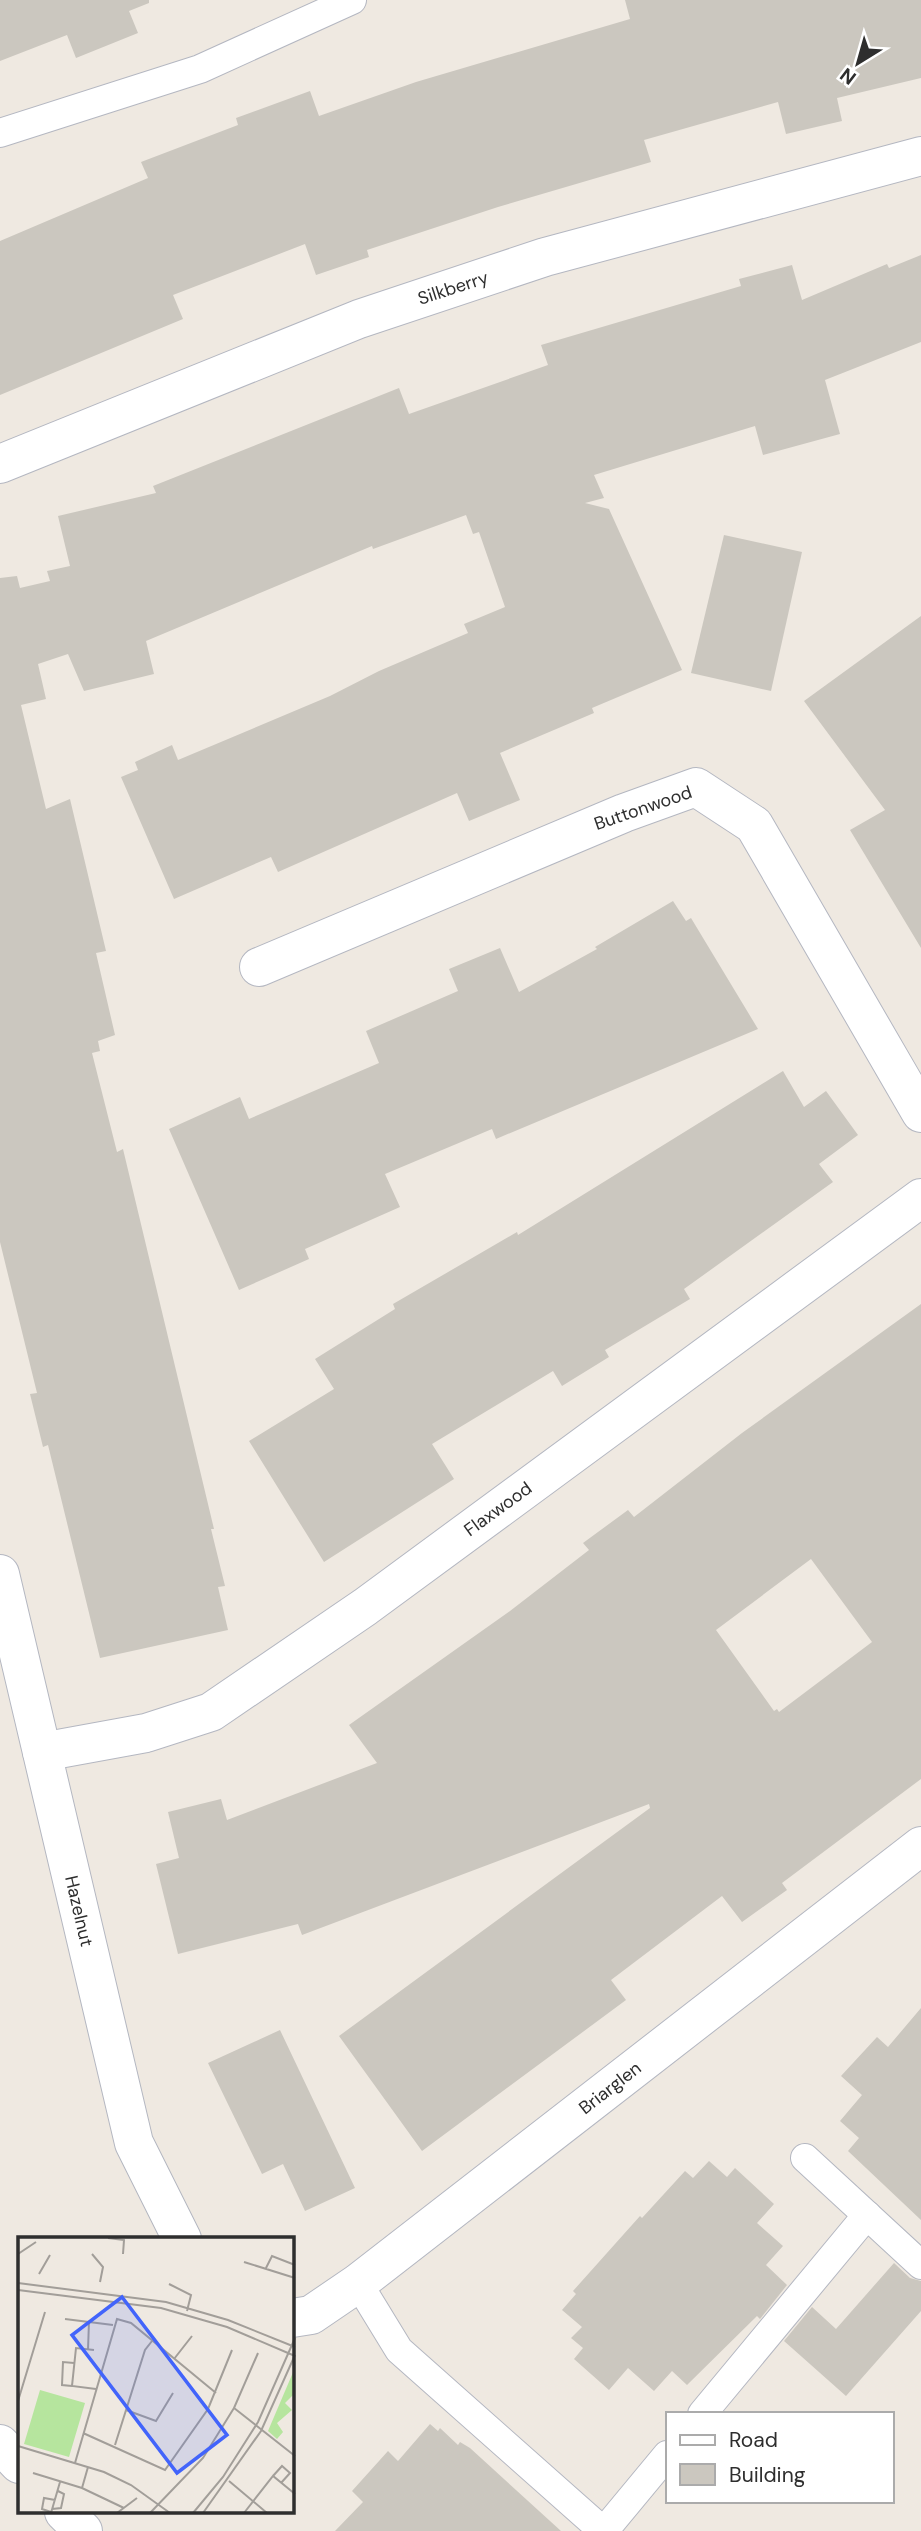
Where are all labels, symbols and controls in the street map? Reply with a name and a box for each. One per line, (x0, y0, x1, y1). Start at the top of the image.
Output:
north arrow (823, 28, 893, 98)
text: N (835, 62, 861, 90)
street label: Silkberry (415, 265, 491, 311)
street label: Buttonwood (591, 780, 695, 836)
street label: Flaxwood (459, 1476, 537, 1542)
street label: Hazelnut (59, 1873, 99, 1949)
street label: Briarglen (574, 2056, 646, 2120)
inset map (18, 2237, 294, 2514)
legend (666, 2412, 893, 2503)
text: Road (729, 2426, 778, 2454)
text: Building (729, 2461, 806, 2489)

